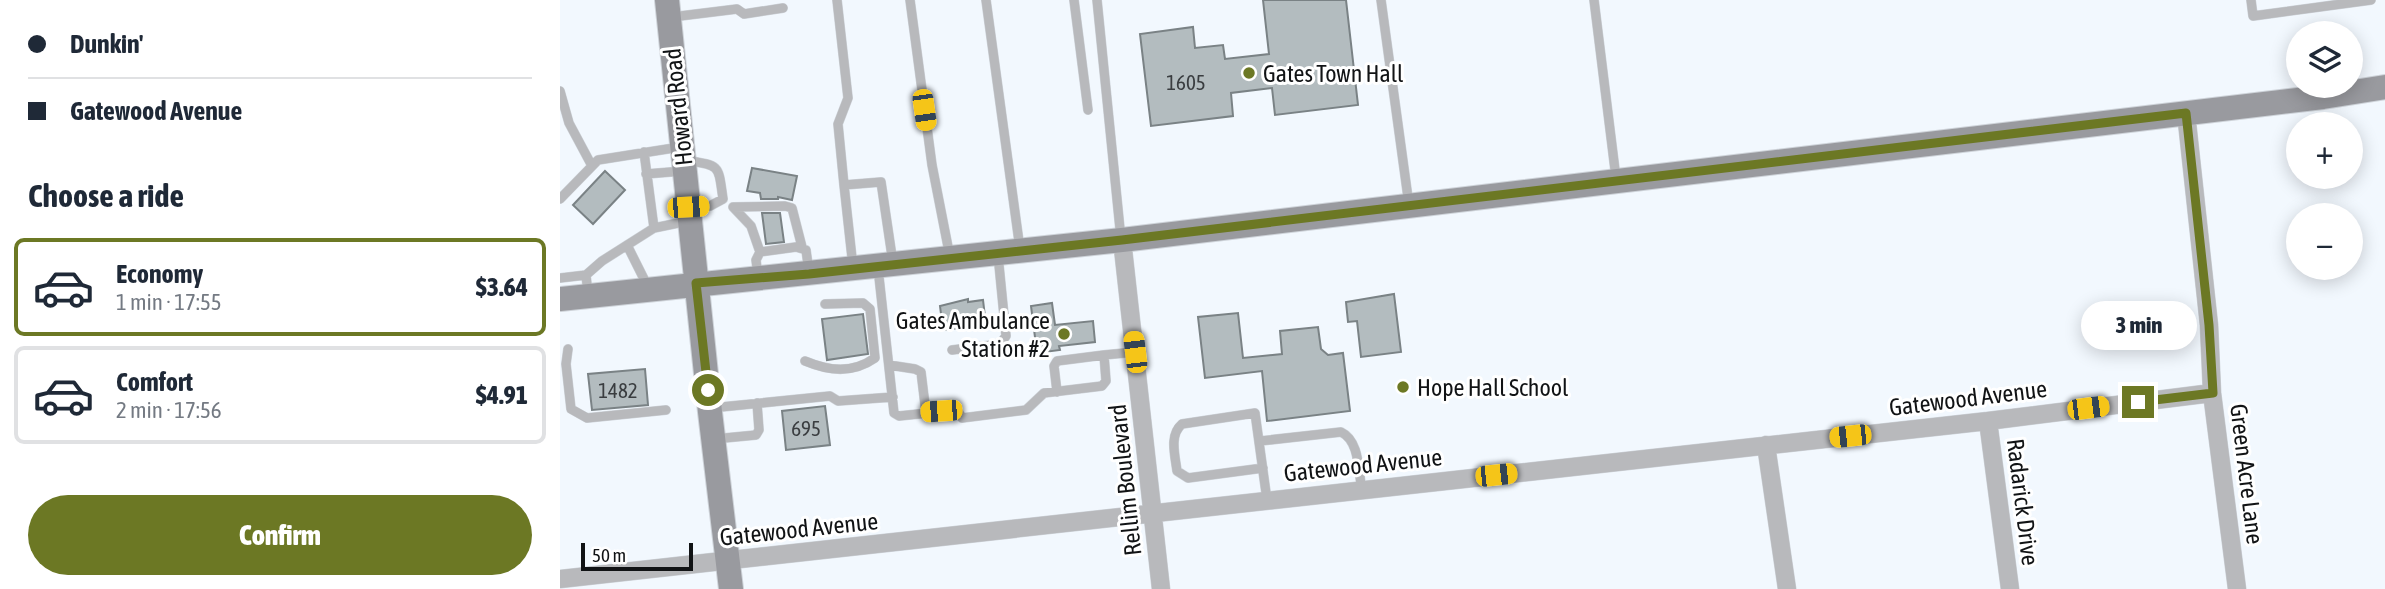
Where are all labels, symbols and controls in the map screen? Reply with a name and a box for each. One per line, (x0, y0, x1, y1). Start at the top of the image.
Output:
map controls (2286, 21, 2363, 280)
button: layers (2286, 21, 2363, 98)
text: Dunkin' (70, 29, 143, 59)
street label: Howard Road (658, 47, 698, 167)
place label: Gates Town Hall (1263, 60, 1404, 87)
marker: Gates Town Hall (1241, 65, 1257, 81)
house number: 1605 (1166, 70, 1206, 94)
car (911, 88, 938, 132)
text: Gatewood Avenue (70, 96, 242, 126)
button: + (2286, 112, 2363, 189)
text: Choose a ride (28, 177, 184, 214)
car (667, 195, 710, 219)
button: − (2286, 203, 2363, 280)
icon: car (32, 256, 95, 319)
text: Economy (116, 259, 203, 289)
text: $3.64 (476, 272, 528, 302)
text: 1 min · 17:55 (116, 289, 222, 315)
callout: 3 min (2080, 300, 2196, 350)
place label: Gates Ambulance Station #2 (896, 307, 1050, 362)
text: 3 min (2116, 312, 2162, 338)
marker: Gates Ambulance Station #2 (1056, 326, 1072, 342)
car (1123, 330, 1148, 374)
icon: car (32, 364, 95, 427)
text: Comfort (116, 367, 193, 397)
route start (692, 374, 724, 406)
place label: Hope Hall School (1417, 374, 1569, 401)
street label: Gatewood Avenue (1887, 375, 2049, 421)
house number: 1482 (598, 378, 638, 402)
marker: Hope Hall School (1395, 379, 1411, 395)
text: $4.91 (476, 380, 528, 410)
route end (2122, 386, 2154, 418)
car (2066, 395, 2111, 421)
text: 2 min · 17:56 (116, 397, 222, 423)
car (920, 399, 963, 423)
street label: Green Acre Lane (2225, 402, 2269, 546)
street label: Rellim Boulevard (1104, 403, 1146, 557)
house number: 695 (791, 416, 821, 440)
car (1829, 423, 1872, 449)
street label: Radarick Drive (2002, 437, 2044, 567)
street label: Gatewood Avenue (1283, 443, 1443, 487)
car (1475, 462, 1518, 488)
button: Confirm (28, 495, 532, 575)
street label: Gatewood Avenue (719, 507, 879, 551)
scale bar (581, 540, 693, 572)
text: 50 m (592, 544, 626, 566)

